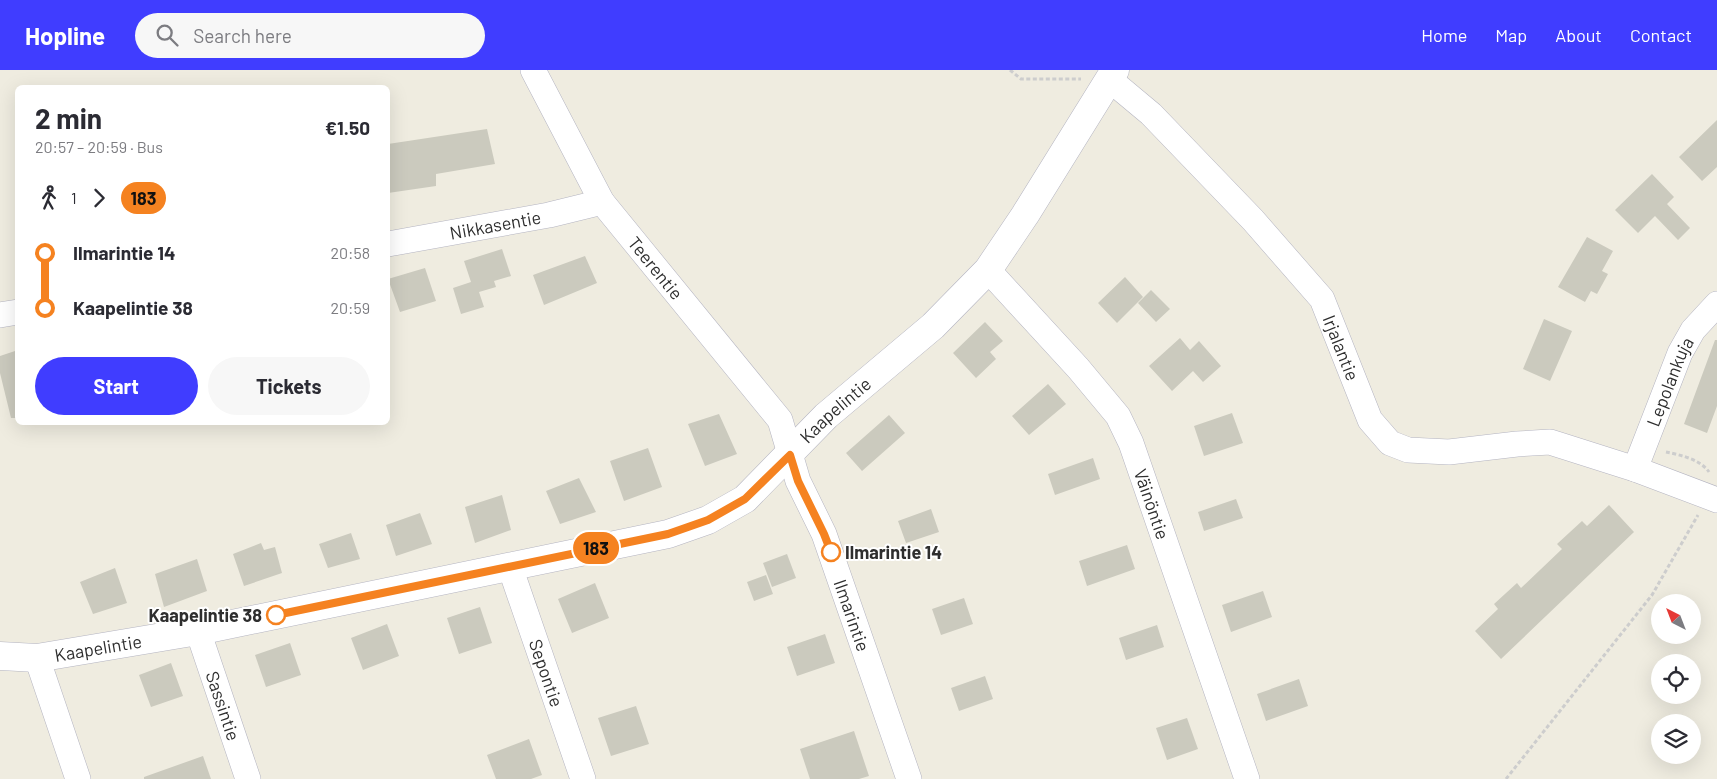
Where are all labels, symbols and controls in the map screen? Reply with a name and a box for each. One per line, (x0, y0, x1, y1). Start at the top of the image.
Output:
search box (135, 13, 485, 58)
text: Hopline (25, 21, 105, 50)
icon: search (153, 21, 181, 49)
text: Search here (193, 24, 292, 47)
text: Home (1421, 24, 1467, 46)
text: Map (1495, 24, 1527, 46)
text: About (1555, 24, 1602, 46)
text: Contact (1630, 24, 1692, 46)
text: 2 min (35, 101, 102, 135)
text: €1.50 (325, 116, 370, 139)
text: 20:57 – 20:59 · Bus (35, 137, 163, 156)
icon: walk (35, 184, 63, 212)
icon: forward (85, 184, 113, 212)
text: 183 (131, 187, 156, 209)
text: 1 (71, 188, 77, 207)
street label: Nikkasentie (448, 206, 543, 244)
street label: Teerentie (624, 232, 688, 304)
text: Ilmarintie 14 (73, 241, 176, 264)
text: 20:58 (330, 243, 370, 262)
text: Kaapelintie 38 (73, 296, 193, 319)
text: 20:59 (330, 298, 370, 317)
street label: Irjalantie (1318, 312, 1364, 384)
street label: Lepolankuja (1642, 333, 1698, 430)
button: Start (35, 357, 198, 415)
button: Tickets (208, 357, 370, 415)
street label: Kaapelintie (795, 372, 875, 447)
street label: Väinöntie (1130, 466, 1174, 542)
line badge: 183 (567, 532, 625, 564)
text: 183 (583, 537, 609, 559)
place label: Ilmarintie 14 (845, 541, 942, 563)
marker: Ilmarintie 14 (821, 542, 841, 562)
street label: Ilmarintie (830, 576, 875, 654)
north arrow (1651, 594, 1701, 644)
map controls (1651, 594, 1701, 764)
place label: Kaapelintie 38 (149, 604, 262, 626)
marker: Kaapelintie 38 (266, 605, 286, 625)
street label: Kaapelintie (53, 630, 143, 666)
street label: Sepontie (525, 636, 568, 710)
button: locate (1651, 654, 1701, 704)
street label: Sassintie (201, 668, 245, 743)
button: layers (1651, 714, 1701, 764)

